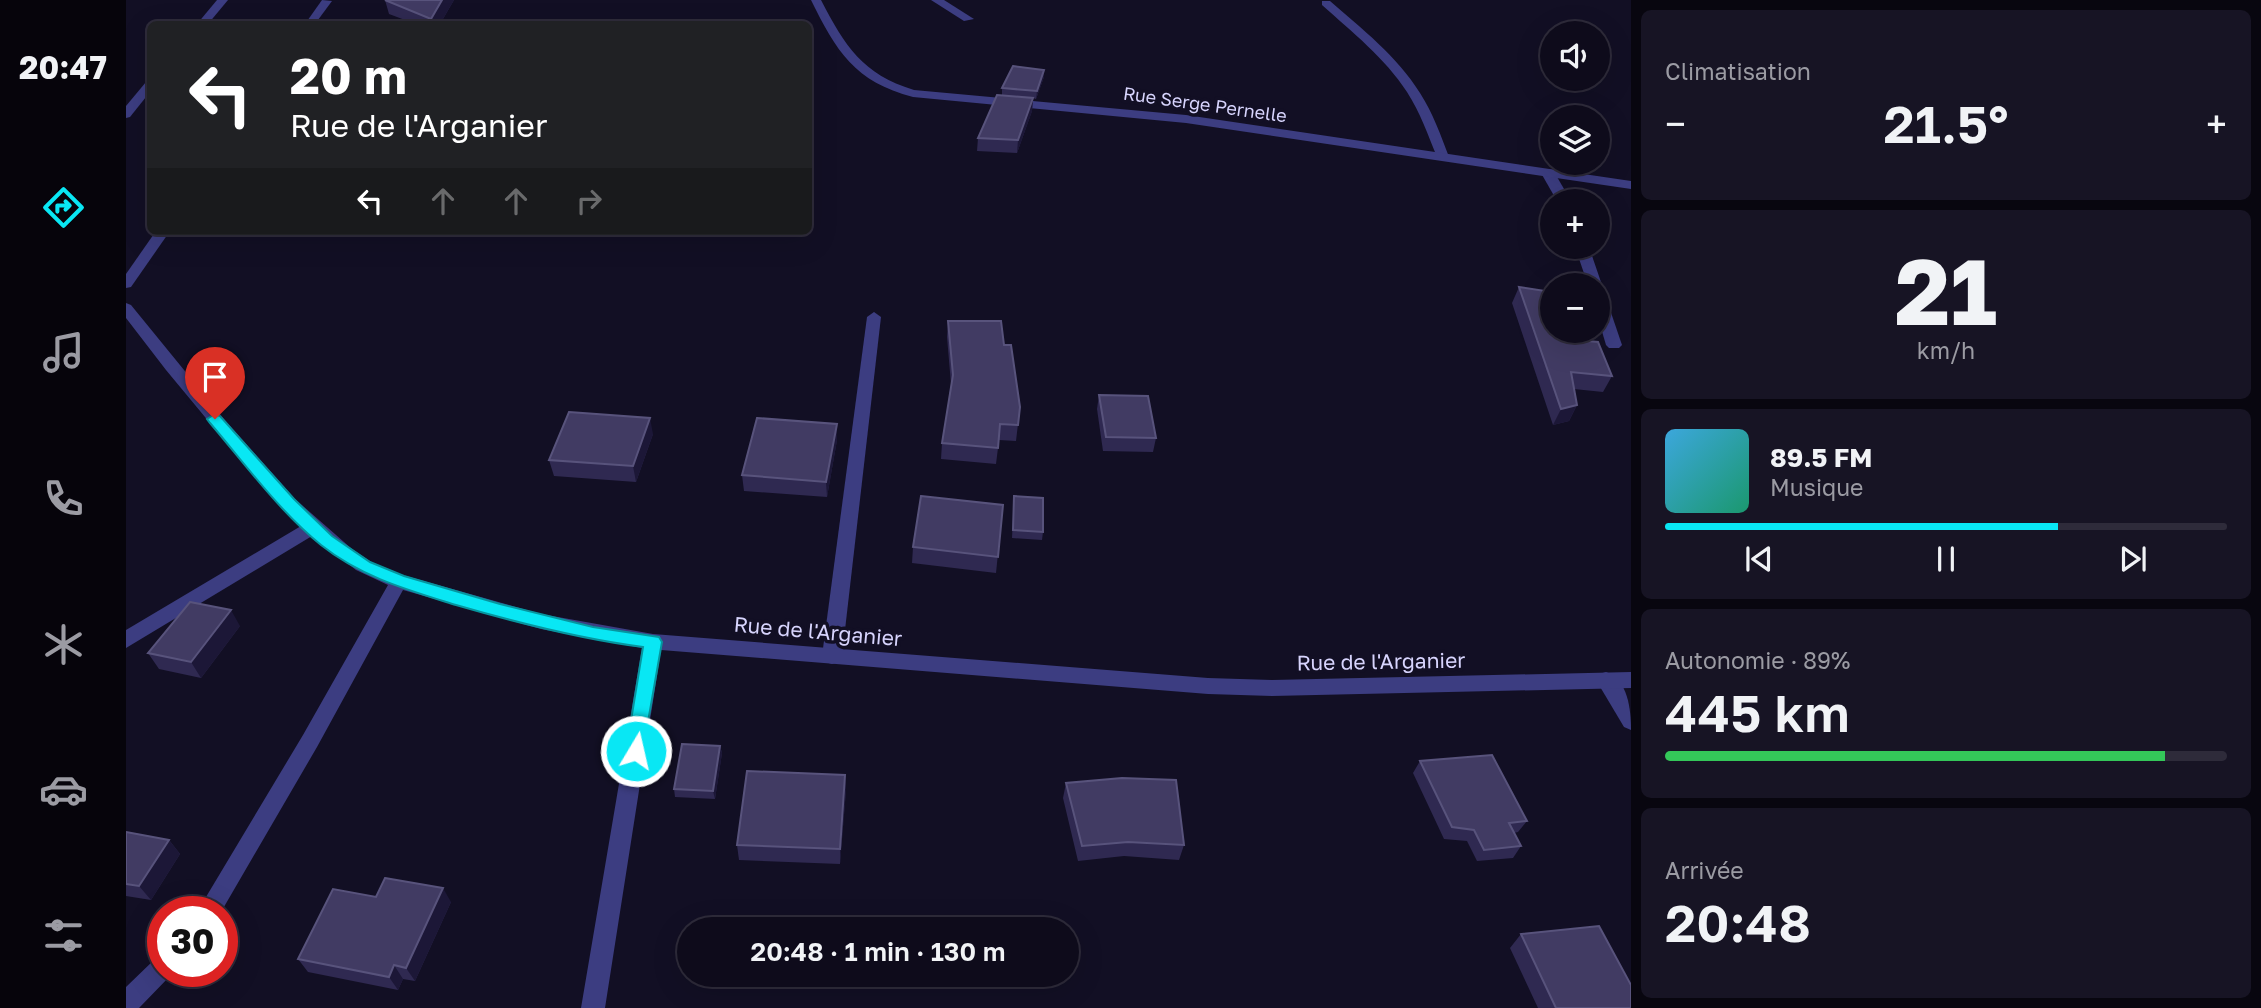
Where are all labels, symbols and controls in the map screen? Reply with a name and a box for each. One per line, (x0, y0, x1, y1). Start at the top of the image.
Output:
map controls (1540, 21, 1610, 343)
button: sound (1540, 21, 1610, 91)
text: 20 m (290, 46, 407, 105)
text: 20:47 (19, 48, 107, 86)
icon: left (175, 49, 266, 140)
text: Climatisation (1665, 57, 1811, 85)
street label: Rue Serge Pernelle (1122, 82, 1288, 126)
text: 21.5° (1884, 92, 2008, 154)
text: − (1665, 101, 1686, 146)
text: + (2206, 101, 2227, 146)
button: layers (1540, 105, 1610, 175)
text: Rue de l'Arganier (290, 106, 547, 144)
icon: left (351, 182, 389, 220)
icon: ahead (424, 182, 462, 220)
icon: ahead (497, 182, 535, 220)
icon: right (570, 182, 608, 220)
icon: directions (39, 183, 88, 232)
button: + (1540, 189, 1610, 259)
text: 21 (1895, 236, 1997, 345)
button: − (1540, 273, 1610, 343)
icon: music (39, 328, 88, 377)
text: km/h (1917, 336, 1975, 364)
pin (185, 347, 245, 419)
icon: arrive (196, 358, 234, 396)
text: 89.5 FM (1770, 442, 1872, 473)
text: Musique (1770, 473, 1863, 501)
icon: phone (39, 474, 88, 523)
icon: previous (1740, 540, 1778, 578)
icon: pause (1927, 540, 1965, 578)
icon: next (2114, 540, 2152, 578)
street label: Rue de l'Arganier (733, 611, 903, 651)
icon: climate (39, 620, 88, 669)
text: Autonomie · 89% (1665, 646, 1850, 674)
street label: Rue de l'Arganier (1296, 647, 1466, 675)
text: 445 km (1665, 681, 1850, 743)
position arrow (599, 714, 673, 788)
icon: car (39, 765, 88, 814)
text: Arrivée (1665, 856, 1744, 884)
text: 20:48 (1665, 891, 1811, 953)
speed limit sign: 30 (147, 896, 238, 987)
icon: filters (39, 911, 88, 960)
text: 20:48 · 1 min · 130 m (751, 936, 1005, 967)

